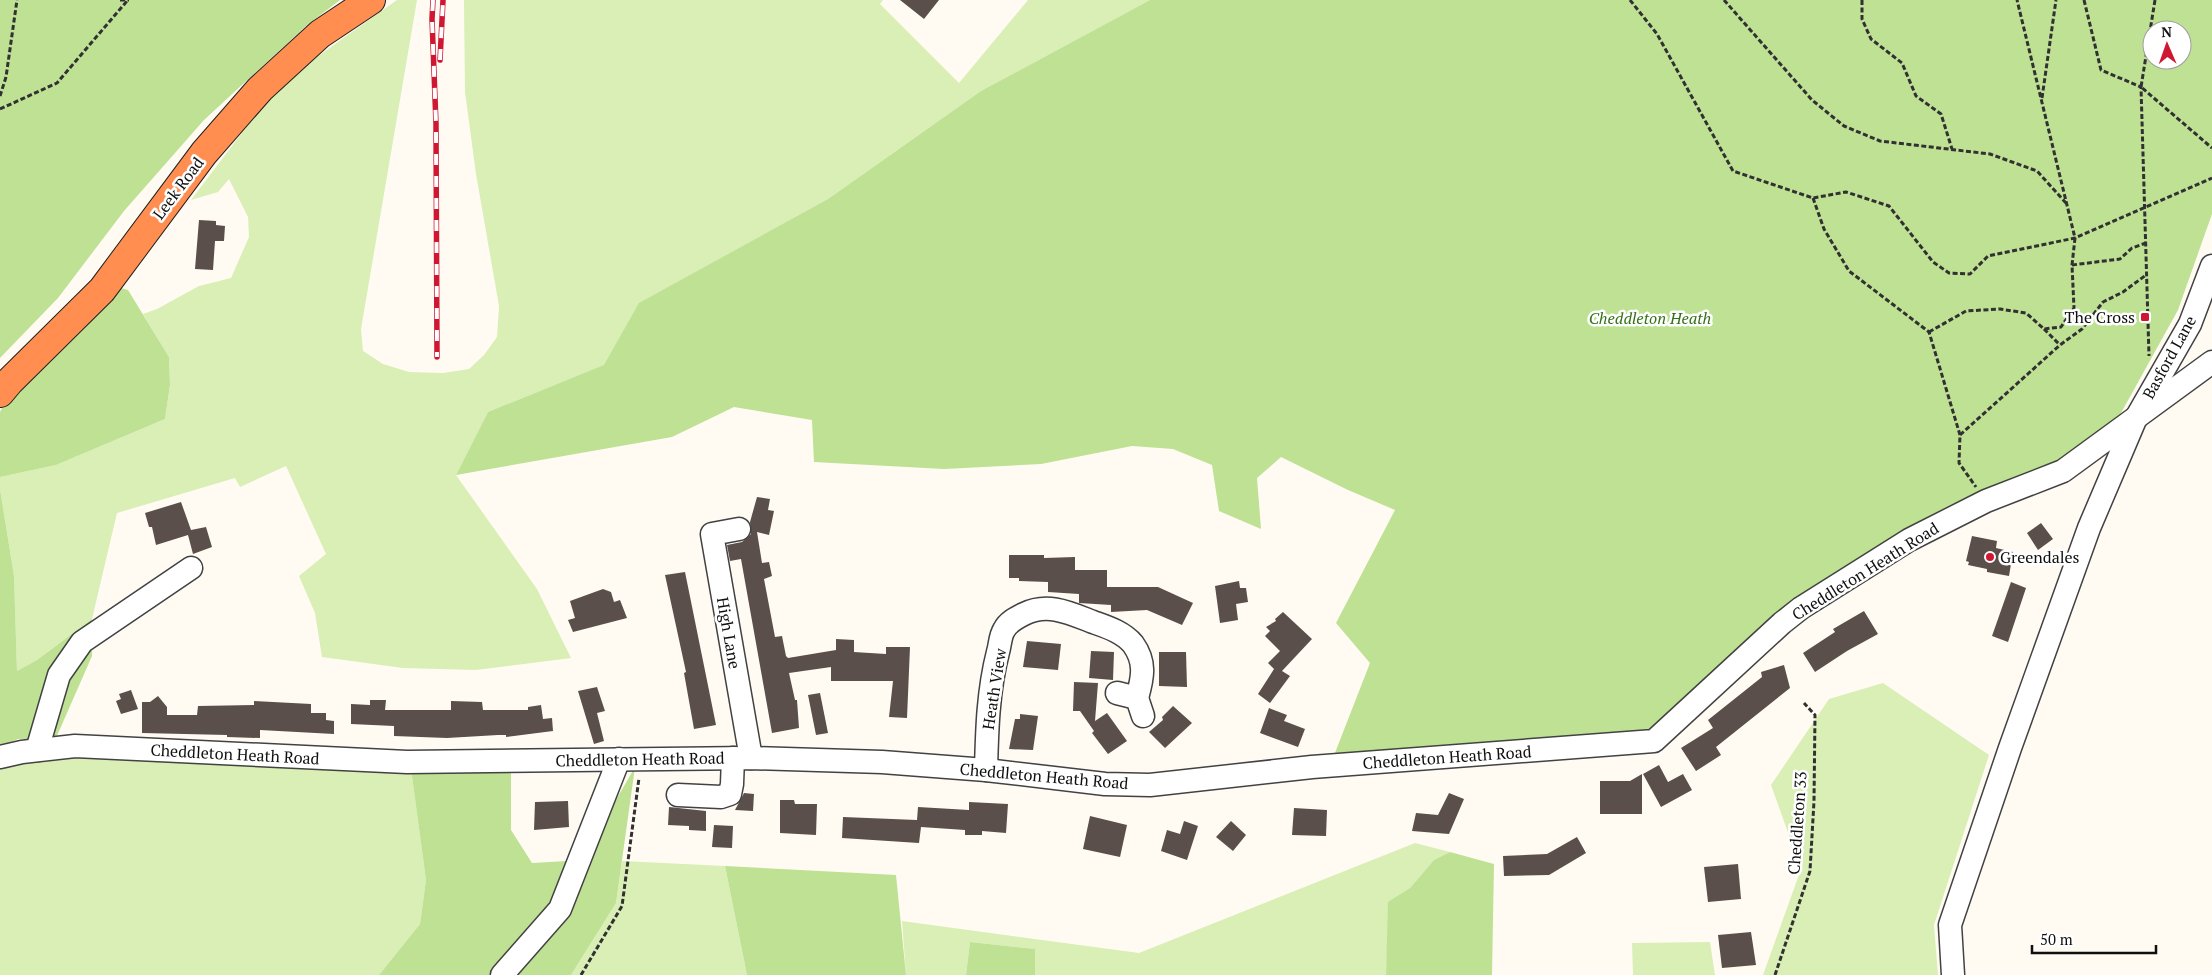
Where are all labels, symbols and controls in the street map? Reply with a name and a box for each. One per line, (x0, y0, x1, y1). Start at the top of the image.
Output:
north arrow (2142, 20, 2192, 70)
text: N (2161, 22, 2173, 41)
street label: Leek Road (147, 152, 209, 224)
place label: The Cross (2065, 306, 2135, 328)
park label: Cheddleton Heath (1589, 307, 1711, 329)
street label: Basford Lane (2137, 311, 2201, 403)
marker: The Cross (2139, 311, 2151, 323)
street label: Cheddleton Heath Road (1787, 517, 1943, 625)
place label: Greendales (2000, 546, 2080, 568)
marker: Greendales (1984, 551, 1996, 563)
street label: High Lane (712, 595, 746, 671)
street label: Heath View (977, 646, 1011, 731)
street label: Cheddleton Heath Road (150, 739, 320, 769)
street label: Cheddleton Heath Road (1362, 740, 1532, 774)
street label: Cheddleton Heath Road (555, 747, 725, 771)
street label: Cheddleton Heath Road (959, 758, 1129, 794)
street label: Cheddleton 33 (1782, 771, 1812, 875)
scale bar (2032, 922, 2156, 954)
text: 50 m (2040, 929, 2073, 949)

